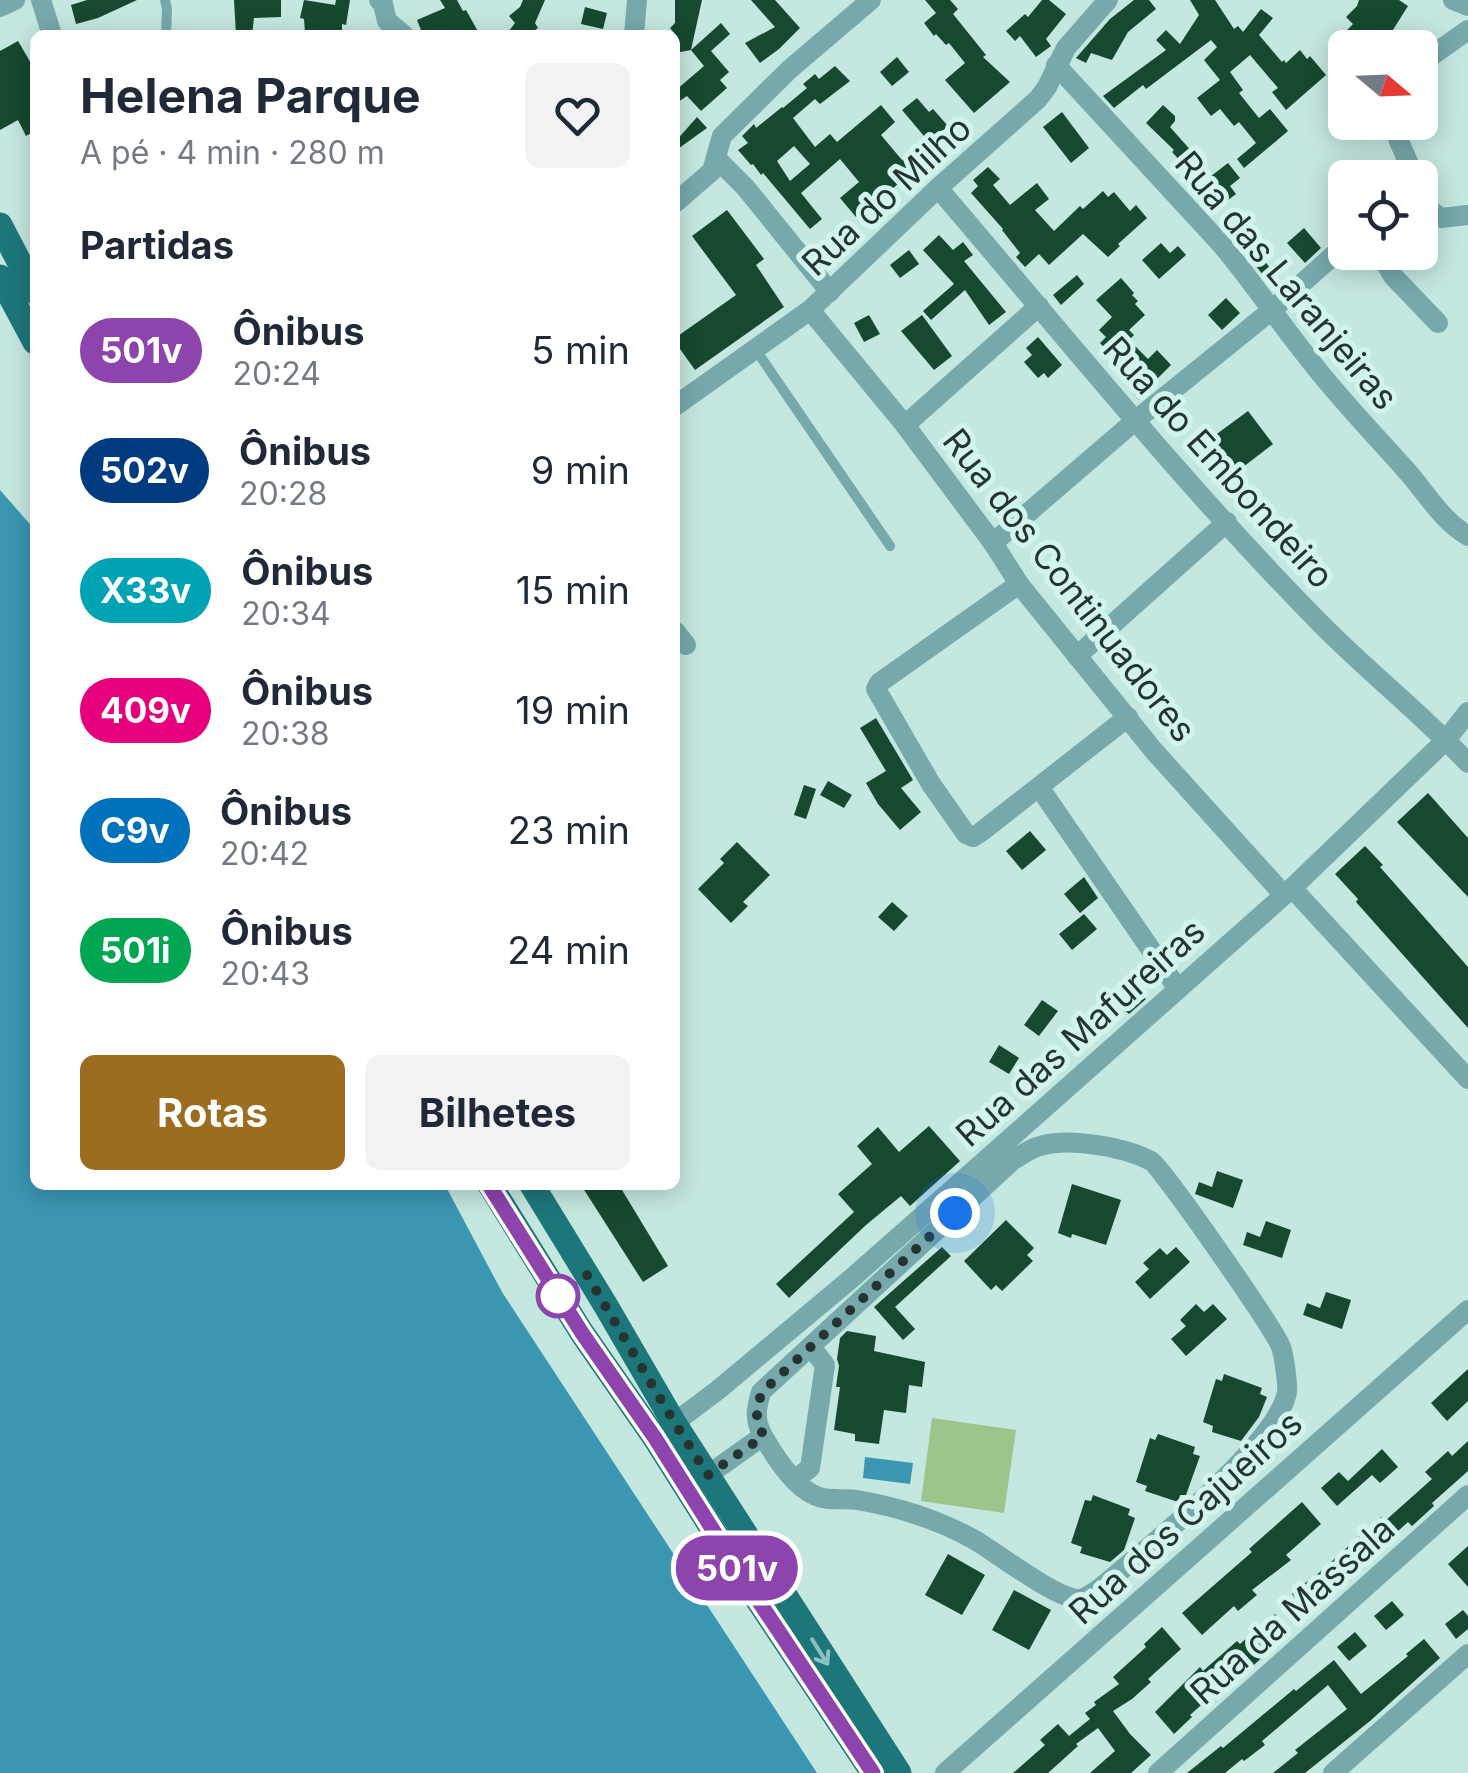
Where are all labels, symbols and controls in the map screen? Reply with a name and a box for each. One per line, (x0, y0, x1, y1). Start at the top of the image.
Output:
north arrow (1328, 30, 1438, 140)
map controls (1328, 30, 1438, 270)
button: heart (525, 63, 630, 168)
text: Helena Parque (80, 66, 421, 125)
street label: Rua do Milho (793, 106, 979, 284)
text: A pé · 4 min · 280 m (80, 133, 385, 172)
street label: Rua das Laranjeiras (1167, 143, 1407, 417)
button: locate (1328, 160, 1438, 270)
text: Partidas (80, 222, 234, 268)
text: Ônibus (232, 308, 365, 354)
text: 5 min (531, 327, 630, 373)
street label: Rua do Embondeiro (1095, 328, 1343, 596)
text: 501v (100, 329, 182, 371)
text: 20:24 (232, 354, 321, 393)
street label: Rua dos Continuadores (935, 420, 1205, 750)
text: Ônibus (239, 428, 371, 474)
text: 9 min (531, 447, 630, 493)
text: 502v (100, 449, 189, 491)
text: 20:28 (239, 474, 327, 513)
text: Ônibus (241, 548, 373, 594)
text: 15 min (516, 567, 630, 613)
text: X33v (100, 569, 191, 611)
text: 20:34 (241, 594, 331, 633)
text: Ônibus (241, 668, 373, 714)
text: 19 min (515, 687, 630, 733)
text: 409v (100, 689, 191, 731)
text: 20:38 (241, 714, 329, 753)
text: Ônibus (220, 788, 352, 834)
text: 23 min (508, 807, 630, 853)
text: C9v (100, 809, 170, 851)
text: 20:42 (220, 834, 309, 873)
text: Ônibus (221, 908, 353, 954)
street label: Rua das Mafureiras (947, 909, 1213, 1155)
text: 24 min (507, 927, 630, 973)
text: 501i (100, 929, 171, 971)
text: 20:43 (221, 954, 310, 993)
button: Rotas (80, 1055, 345, 1170)
button: Bilhetes (365, 1055, 630, 1170)
your location (930, 1188, 980, 1238)
unlabelled marker (537, 1275, 579, 1317)
street label: Rua dos Cajueiros (1060, 1401, 1310, 1633)
street label: Rua da Massala (1181, 1508, 1403, 1712)
line badge: 501v (667, 1536, 807, 1600)
text: 501v (696, 1547, 778, 1589)
one-way arrow (810, 1638, 831, 1666)

